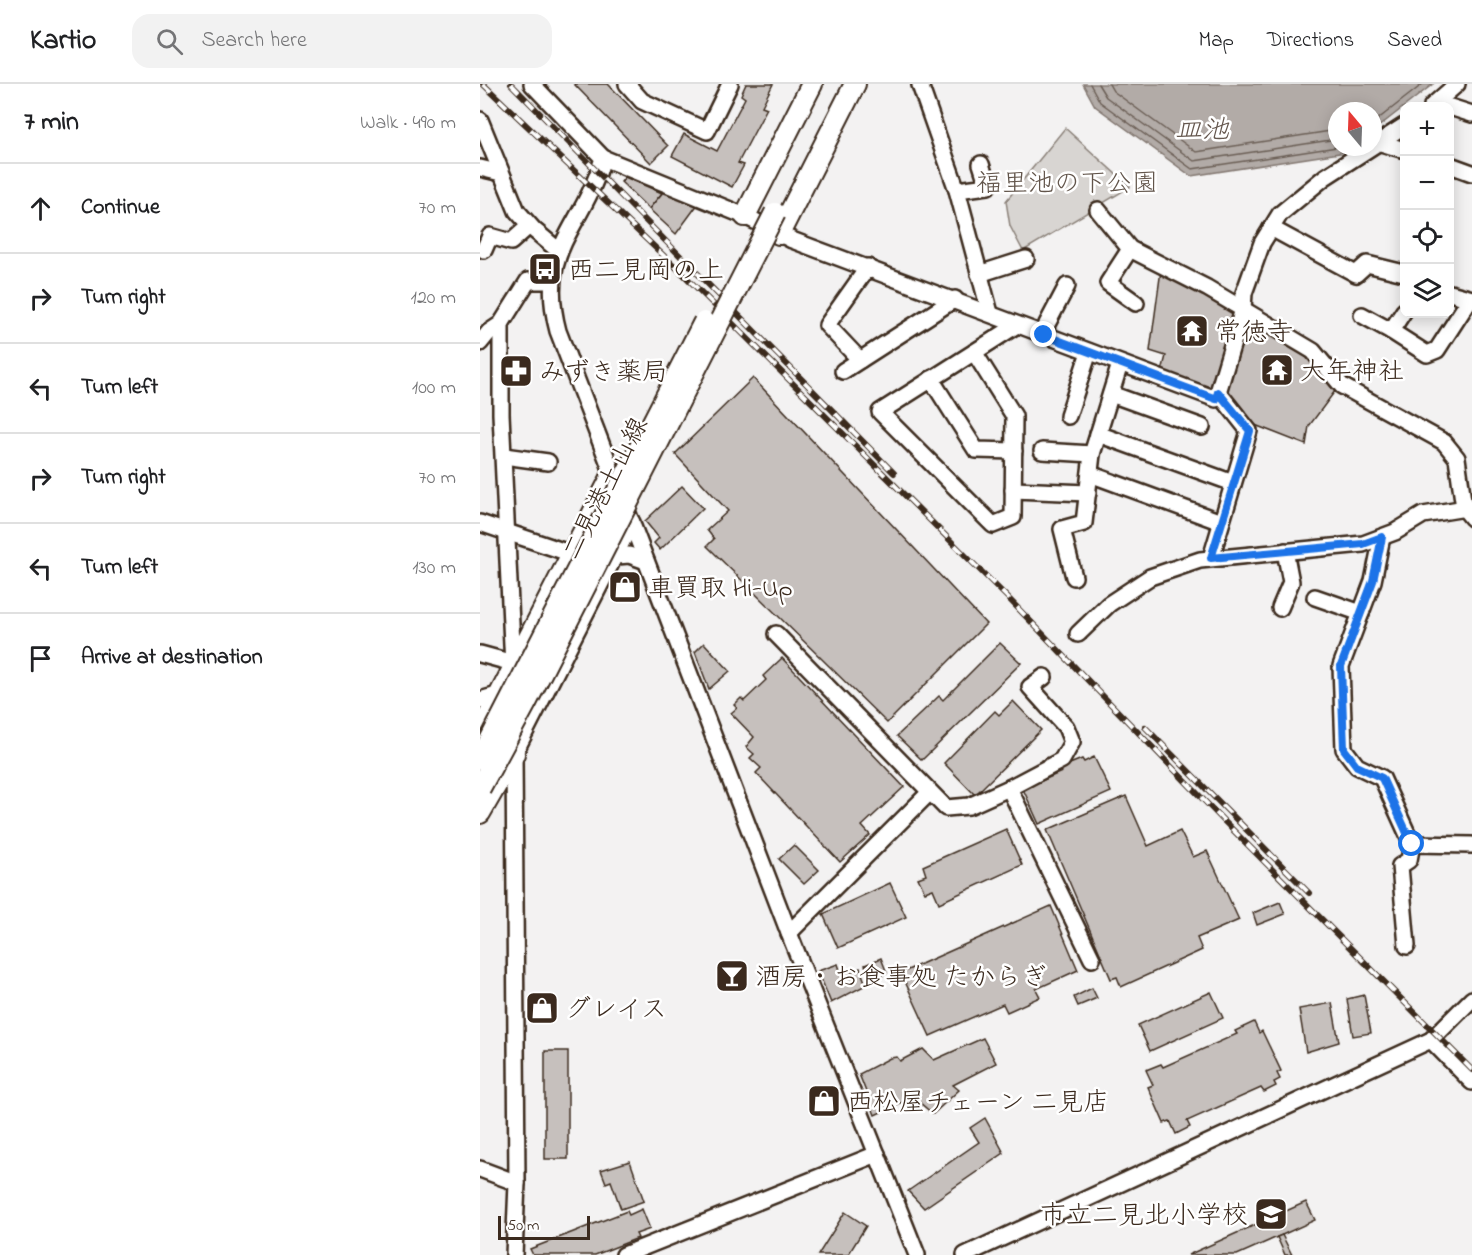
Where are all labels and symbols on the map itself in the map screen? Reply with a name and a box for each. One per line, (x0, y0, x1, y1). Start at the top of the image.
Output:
north arrow (1328, 102, 1382, 156)
water label: 皿池 (1175, 112, 1230, 151)
park label: 福里池の下公園 (976, 166, 1158, 204)
bus stop icon: 西二見岡の上 (527, 251, 563, 287)
place label: 西二見岡の上 (568, 253, 724, 291)
temple icon: 常徳寺 (1174, 313, 1210, 349)
place label: 常徳寺 (1215, 315, 1293, 353)
route end (1030, 321, 1056, 347)
temple icon: 大年神社 (1259, 352, 1295, 388)
pharmacy icon: みずき薬局 (498, 353, 534, 389)
place label: 大年神社 (1300, 354, 1404, 392)
place label: みずき薬局 (539, 355, 668, 393)
street label: 二見港土山線 (554, 411, 659, 567)
shop icon: 車買取 Hi-Up (607, 569, 643, 605)
place label: 車買取 Hi-Up (648, 571, 793, 609)
route start (1398, 830, 1424, 856)
bar icon: 酒房・お食事処 たからぎ (714, 958, 750, 994)
place label: 酒房・お食事処 たからぎ (755, 960, 1048, 998)
shop icon: グレイス (524, 990, 560, 1026)
place label: グレイス (565, 992, 667, 1030)
shop icon: 西松屋チェーン 二見店 (806, 1083, 842, 1119)
place label: 西松屋チェーン 二見店 (847, 1085, 1109, 1123)
school or university icon: 市立二見北小学校 (1253, 1196, 1289, 1232)
place label: 市立二見北小学校 (1040, 1198, 1248, 1236)
scale bar (498, 1213, 590, 1240)

